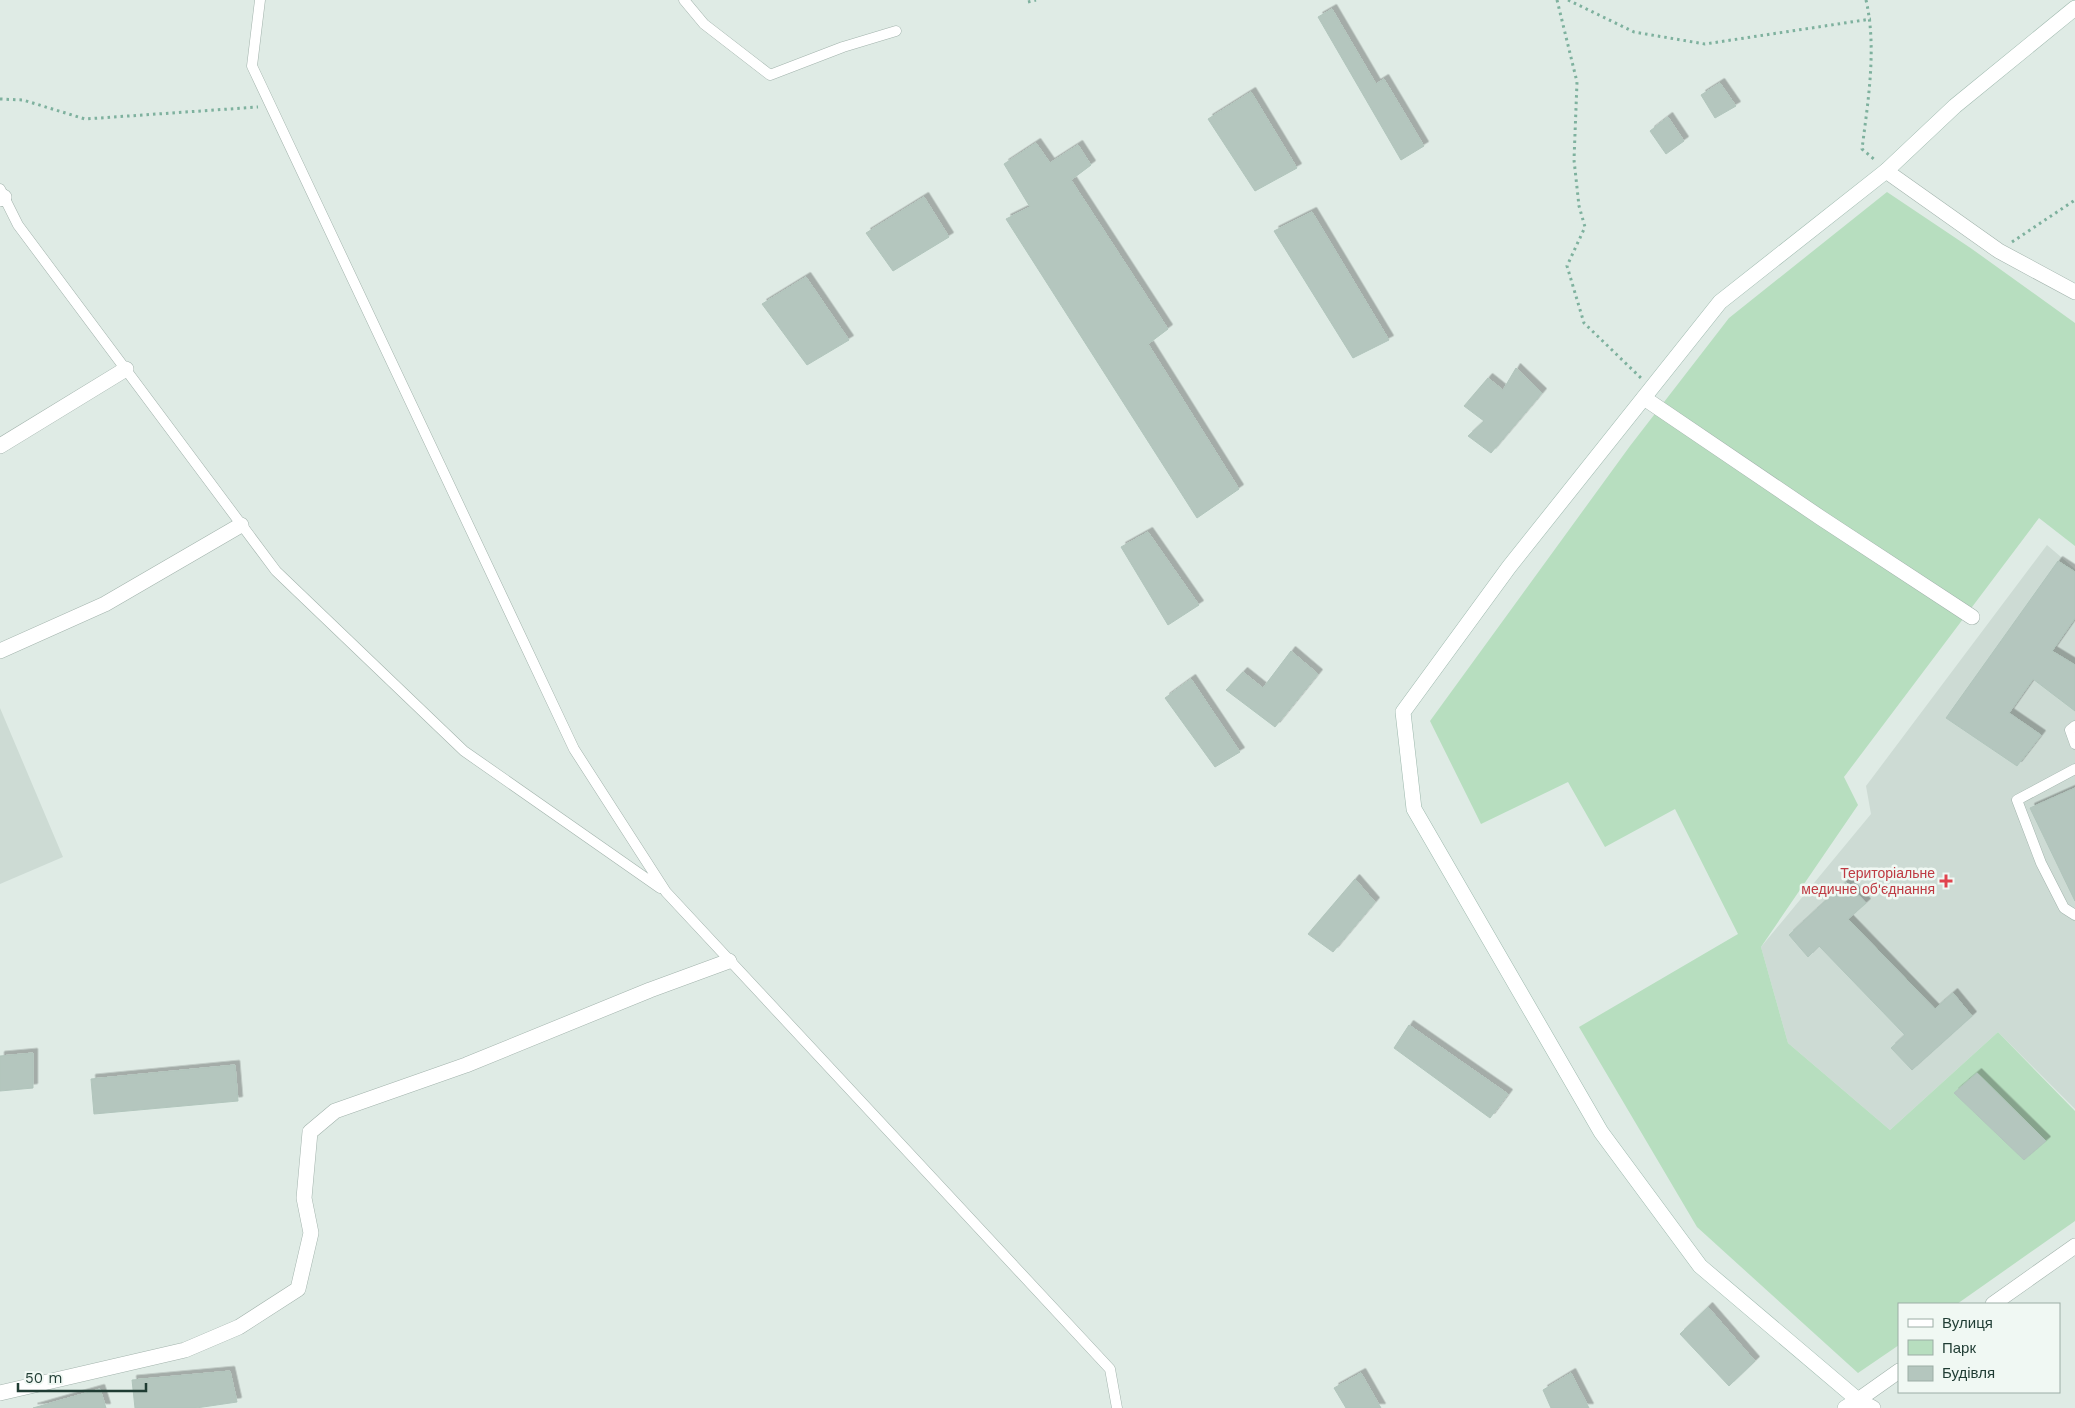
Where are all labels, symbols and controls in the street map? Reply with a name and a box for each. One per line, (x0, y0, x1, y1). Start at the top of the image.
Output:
place label: Територіальне медичне об'єднання (1801, 865, 1935, 897)
marker: Територіальне медичне об'єднання (1939, 874, 1953, 888)
legend (1898, 1303, 2060, 1393)
text: Вулиця (1942, 1314, 1993, 1332)
text: Парк (1942, 1339, 1976, 1357)
scale bar (18, 1360, 145, 1392)
text: Будівля (1942, 1364, 1995, 1382)
text: 50 m (25, 1369, 62, 1387)

